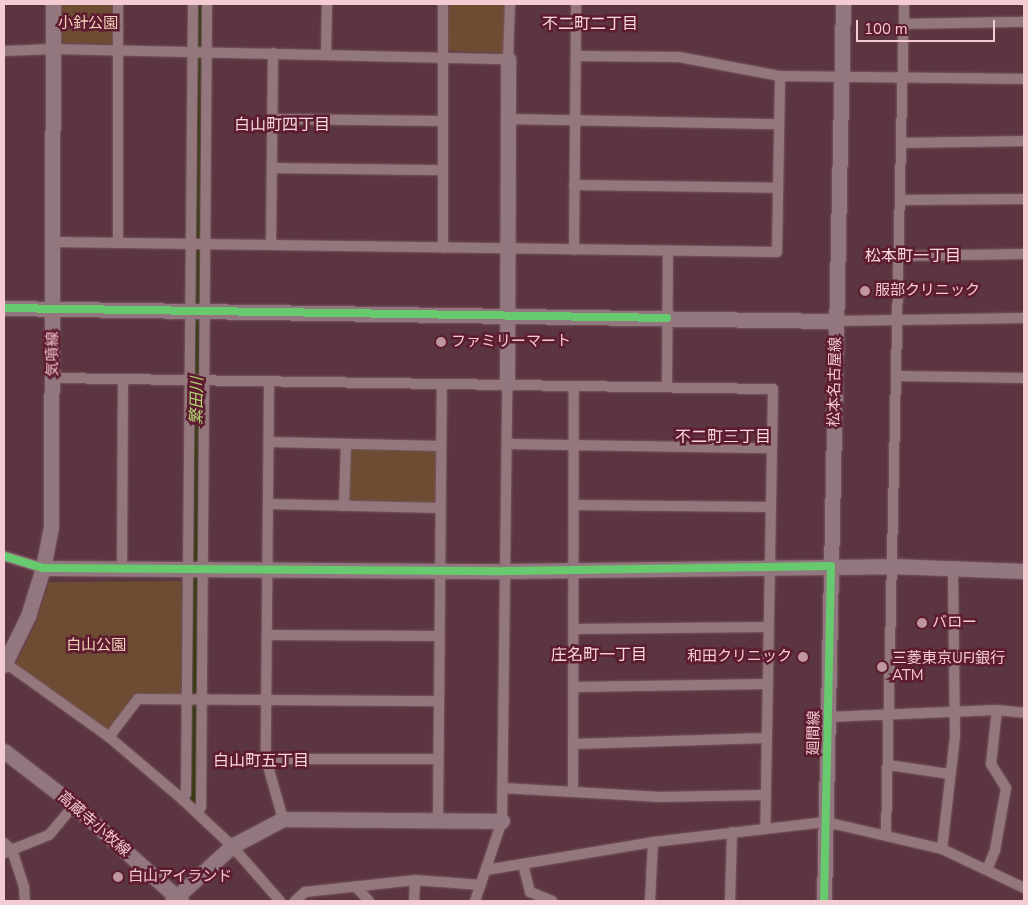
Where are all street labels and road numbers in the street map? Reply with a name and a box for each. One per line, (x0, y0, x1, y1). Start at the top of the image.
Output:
street label: 気噴線 (44, 332, 62, 376)
street label: 松本名古屋線 (825, 337, 845, 427)
street label: 廻間線 (805, 710, 823, 756)
street label: 高蔵寺小牧線 (54, 788, 134, 860)

